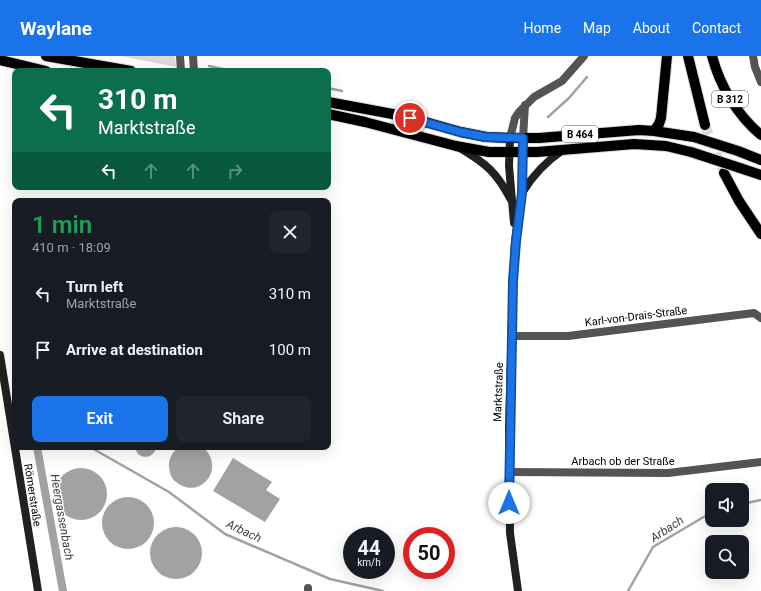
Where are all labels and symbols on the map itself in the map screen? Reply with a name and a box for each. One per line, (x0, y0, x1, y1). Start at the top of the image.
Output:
road number: B 312 (712, 91, 748, 107)
pin (393, 101, 427, 135)
road number: B 464 (562, 126, 598, 142)
street label: Karl-von-Drais-Straße (584, 304, 688, 329)
street label: Marktstraße (491, 362, 506, 422)
street label: Arbach ob der Straße (571, 455, 675, 468)
street label: Römerstraße (21, 463, 44, 528)
water label: Heergassenbach (48, 473, 76, 561)
position arrow (488, 482, 530, 524)
water label: Arbach (647, 513, 686, 545)
water label: Arbach (223, 516, 264, 545)
speed limit sign: 50 (403, 527, 455, 579)

